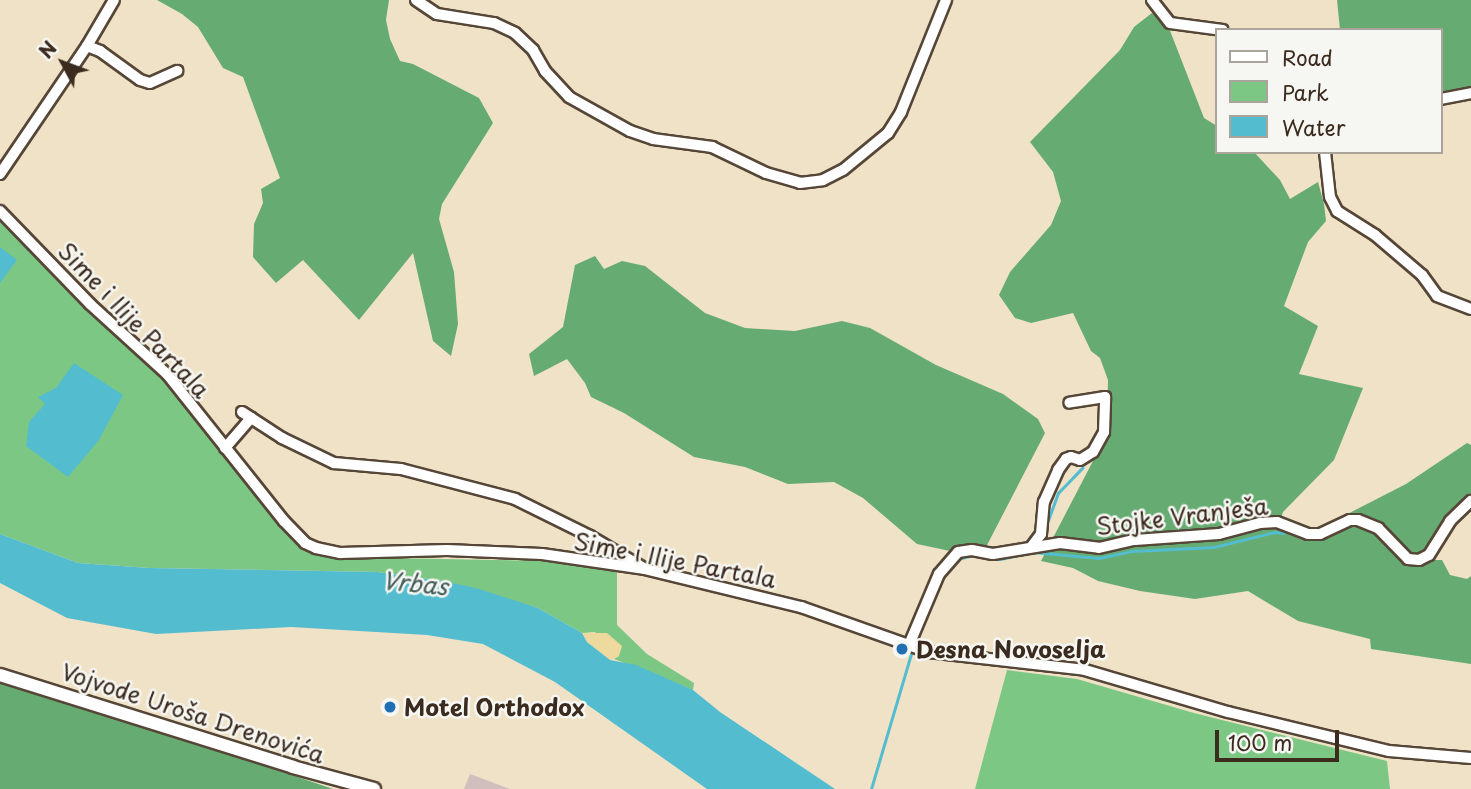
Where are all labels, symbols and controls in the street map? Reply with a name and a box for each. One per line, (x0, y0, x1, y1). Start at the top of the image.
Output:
north arrow (28, 28, 98, 98)
legend (1216, 28, 1443, 154)
text: N (32, 34, 63, 64)
text: Road (1282, 41, 1333, 73)
text: Park (1282, 76, 1329, 108)
text: Water (1282, 111, 1345, 143)
street label: Sime i Ilije Partala (52, 236, 216, 404)
street label: Stojke Vranješa (1094, 492, 1270, 540)
street label: Sime i Ilije Partala (571, 527, 779, 593)
water label: Vrbas (381, 565, 449, 601)
place label: Desna Novoselja (916, 635, 1105, 663)
marker: Desna Novoselja (894, 641, 910, 657)
street label: Vojvode Uroša Drenovića (57, 657, 329, 769)
place label: Motel Orthodox (404, 693, 586, 721)
marker: Motel Orthodox (382, 699, 398, 715)
scale bar (1219, 716, 1343, 760)
text: 100 m (1228, 726, 1292, 758)

